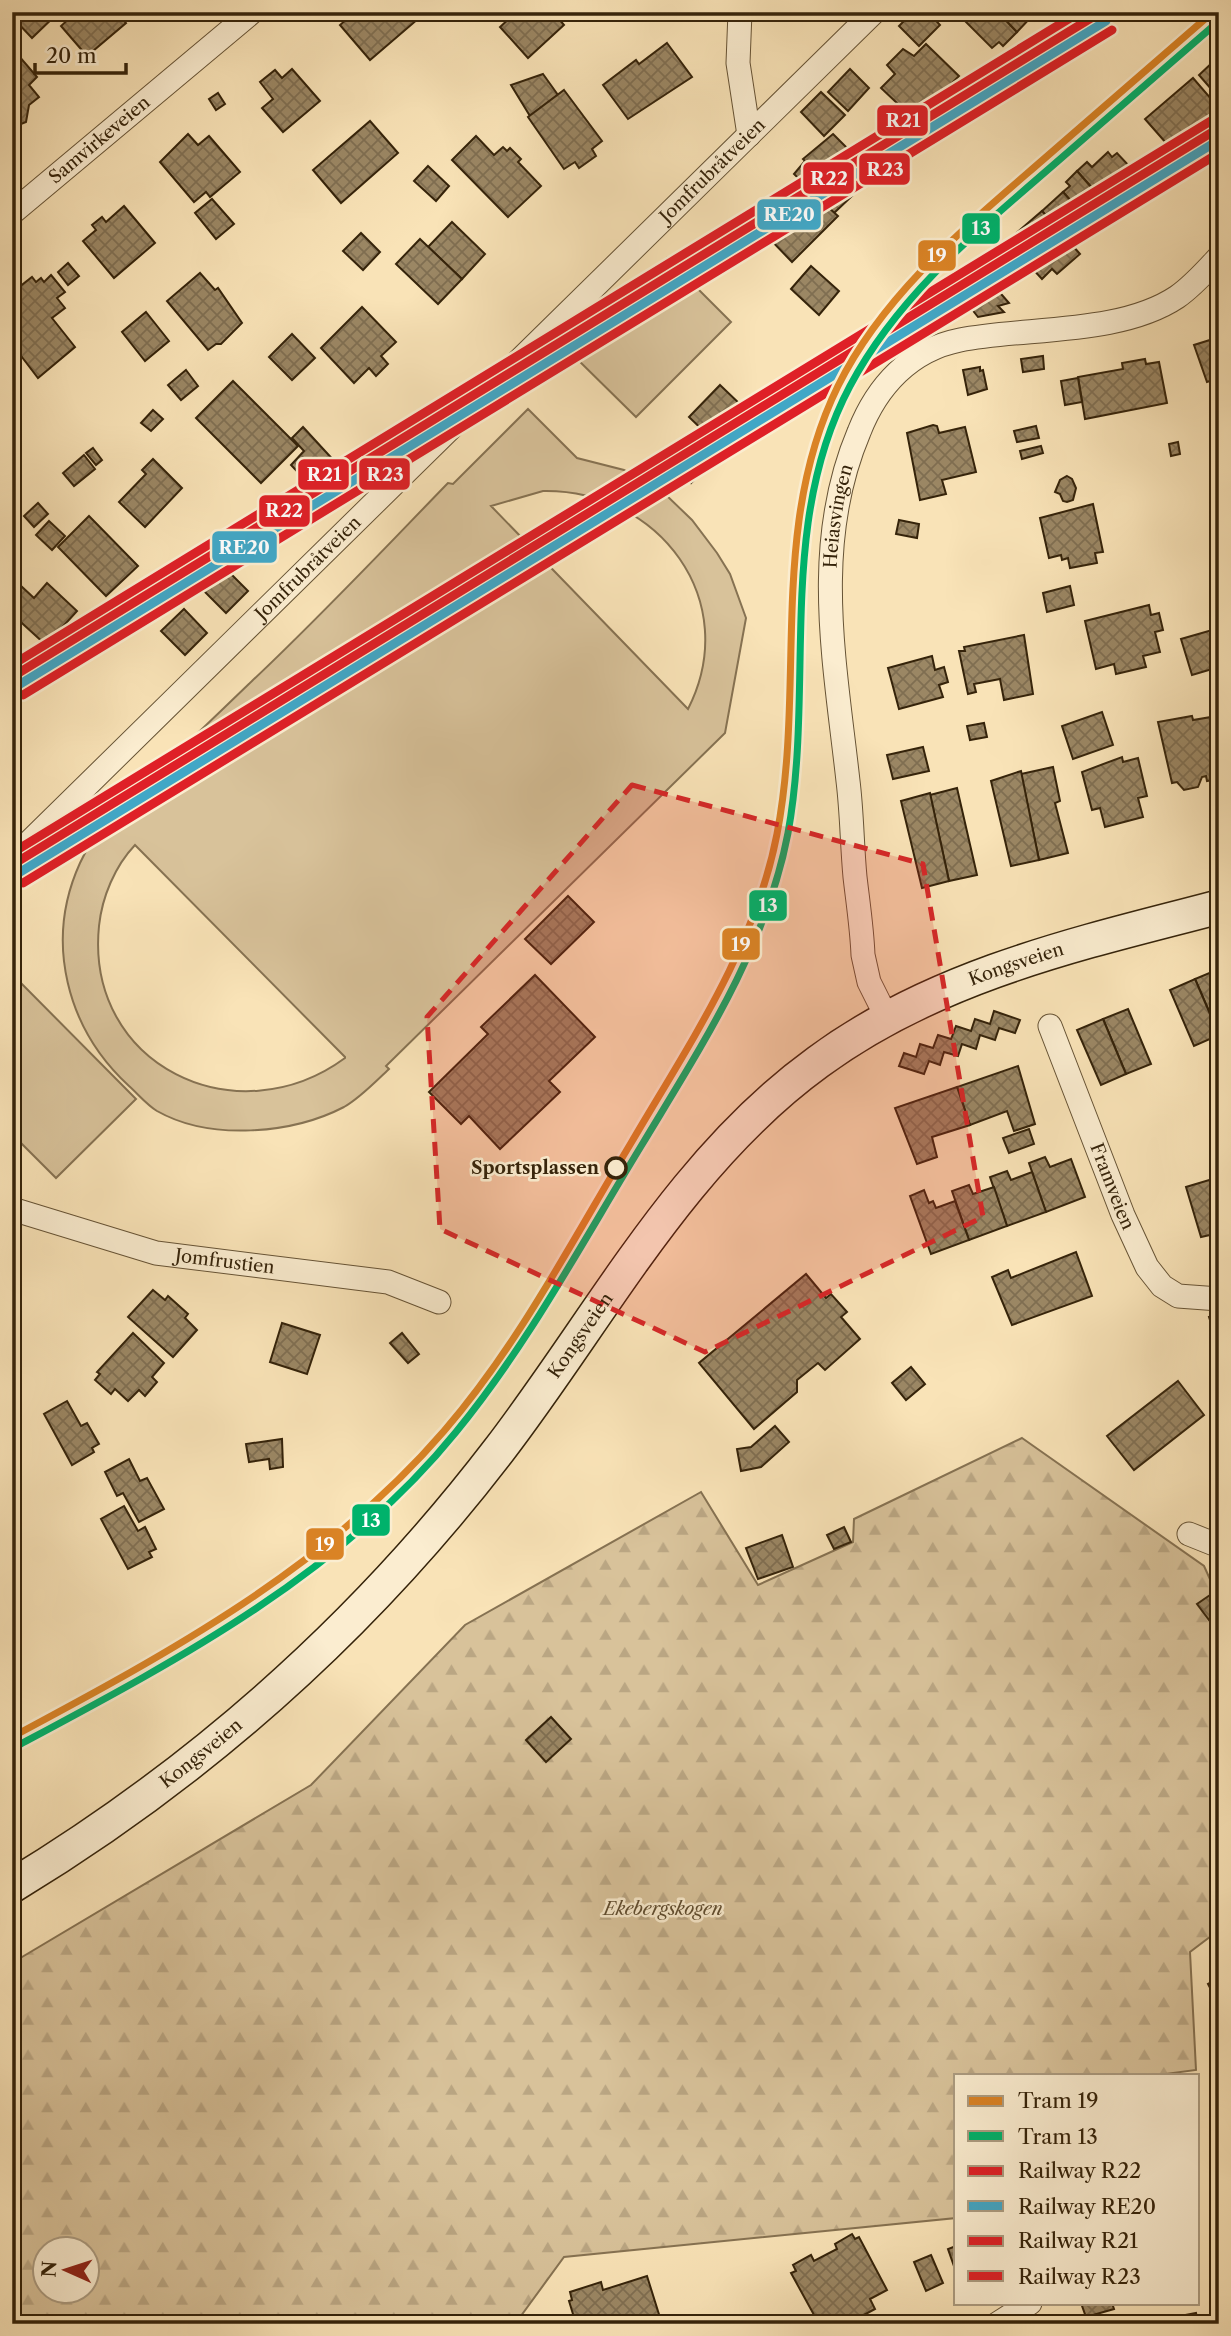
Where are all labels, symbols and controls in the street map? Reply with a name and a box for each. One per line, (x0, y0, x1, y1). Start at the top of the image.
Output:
scale bar (35, 32, 126, 76)
text: 20 m (46, 43, 97, 68)
street label: Samvirkeveien (44, 91, 154, 188)
line badge: R21 (876, 104, 929, 137)
text: R21 (885, 109, 921, 132)
street label: Jomfrubråtveien (653, 114, 770, 230)
line badge: R23 (858, 152, 911, 186)
text: R23 (866, 158, 904, 181)
line badge: R22 (802, 161, 855, 195)
text: R22 (810, 167, 848, 190)
line badge: RE20 (756, 198, 822, 231)
text: RE20 (763, 203, 815, 226)
line badge: 13 (961, 212, 1001, 245)
text: 13 (971, 217, 991, 240)
line badge: 19 (917, 239, 957, 272)
text: 19 (927, 244, 947, 267)
line badge: R23 (358, 457, 411, 491)
line badge: R21 (297, 458, 350, 491)
street label: Heiasvingen (820, 462, 858, 569)
text: R21 (306, 463, 342, 486)
text: R23 (366, 463, 404, 486)
line badge: R22 (258, 494, 311, 528)
text: R22 (265, 499, 303, 522)
street label: Jomfrubråtveien (248, 511, 365, 627)
line badge: RE20 (211, 530, 278, 564)
text: RE20 (218, 536, 270, 559)
line badge: 13 (748, 889, 788, 922)
text: 13 (758, 894, 778, 917)
line badge: 19 (721, 927, 761, 961)
text: 19 (731, 933, 751, 956)
street label: Kongsveien (965, 938, 1066, 991)
street label: Framveien (1085, 1140, 1139, 1233)
place label: Sportsplassen (471, 1157, 600, 1179)
marker: Sportsplassen (605, 1157, 627, 1179)
street label: Jomfrustien (171, 1244, 276, 1279)
street label: Kongsveien (543, 1288, 618, 1383)
line badge: 13 (351, 1503, 391, 1537)
text: 13 (361, 1509, 381, 1532)
line badge: 19 (305, 1527, 345, 1561)
text: 19 (315, 1533, 335, 1556)
street label: Kongsveien (155, 1714, 247, 1793)
park label: Ekebergskogen (601, 1898, 723, 1920)
legend (954, 2074, 1200, 2304)
text: Tram 19 (1018, 2088, 1099, 2113)
text: Tram 13 (1018, 2124, 1098, 2149)
text: Railway R22 (1018, 2158, 1141, 2183)
text: Railway RE20 (1018, 2194, 1156, 2219)
text: Railway R21 (1018, 2228, 1138, 2253)
north arrow (32, 2234, 102, 2304)
text: N (38, 2260, 61, 2278)
text: Railway R23 (1018, 2264, 1141, 2289)

